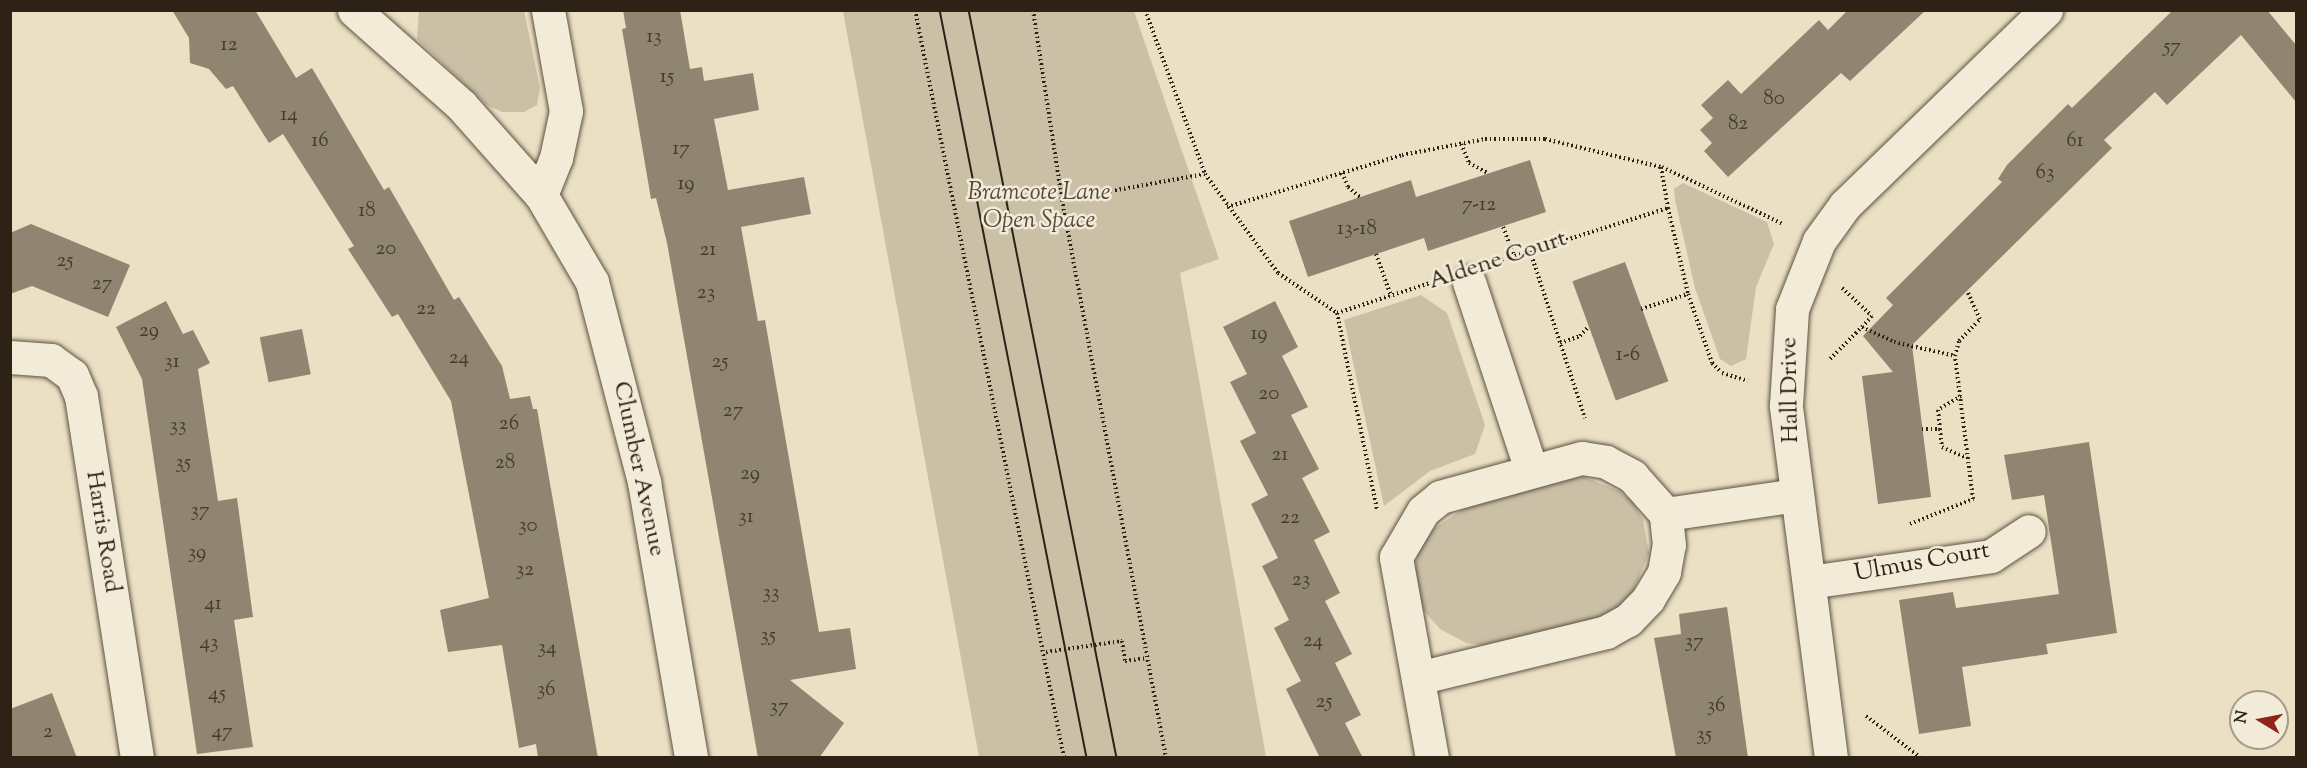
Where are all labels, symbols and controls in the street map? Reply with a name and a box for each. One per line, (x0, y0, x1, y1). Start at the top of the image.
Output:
house number: 13 (646, 24, 662, 50)
house number: 12 (221, 32, 237, 58)
house number: 57 (2163, 34, 2181, 60)
house number: 15 (660, 64, 674, 90)
house number: 80 (1763, 86, 1785, 112)
house number: 14 (280, 102, 298, 128)
house number: 82 (1728, 111, 1748, 137)
house number: 16 (311, 128, 329, 154)
house number: 61 (2066, 128, 2084, 154)
house number: 17 (672, 136, 690, 162)
house number: 63 (2036, 160, 2054, 186)
house number: 19 (677, 171, 695, 197)
park label: Bramcote Lane Open Space (968, 180, 1110, 236)
house number: 7-12 (1462, 192, 1496, 218)
house number: 18 (358, 198, 376, 224)
house number: 13-18 (1337, 216, 1377, 242)
street label: Aldene Court (1425, 225, 1571, 297)
house number: 20 (376, 236, 396, 262)
house number: 21 (700, 237, 716, 263)
house number: 25 (56, 248, 74, 274)
house number: 27 (92, 271, 112, 297)
house number: 23 (697, 280, 715, 306)
house number: 22 (416, 296, 436, 322)
house number: 29 (139, 318, 159, 344)
house number: 19 (1250, 321, 1268, 347)
street label: Hall Drive (1776, 337, 1806, 443)
house number: 1-6 (1616, 342, 1640, 368)
house number: 24 (449, 345, 469, 371)
house number: 31 (164, 349, 180, 375)
house number: 25 (711, 349, 729, 375)
street label: Clumber Avenue (605, 379, 671, 559)
house number: 20 (1259, 381, 1279, 407)
house number: 27 (723, 398, 743, 424)
house number: 26 (499, 411, 519, 437)
house number: 33 (170, 413, 186, 439)
house number: 21 (1272, 442, 1288, 468)
house number: 35 (175, 450, 191, 476)
house number: 28 (495, 450, 515, 476)
house number: 29 (740, 461, 760, 487)
street label: Harris Road (78, 469, 126, 595)
house number: 37 (190, 498, 210, 524)
house number: 31 (738, 504, 754, 530)
house number: 22 (1280, 505, 1300, 531)
house number: 30 (518, 513, 538, 539)
street label: Ulmus Court (1852, 537, 1992, 589)
house number: 39 (188, 540, 206, 566)
house number: 32 (516, 557, 534, 583)
house number: 23 (1292, 567, 1310, 593)
house number: 33 (763, 580, 779, 606)
house number: 41 (204, 591, 222, 617)
house number: 35 (760, 623, 776, 649)
house number: 24 (1303, 628, 1323, 654)
house number: 37 (1684, 629, 1704, 655)
house number: 43 (199, 630, 219, 656)
house number: 34 (537, 635, 557, 661)
house number: 36 (537, 677, 555, 703)
house number: 45 (208, 681, 226, 707)
house number: 25 (1315, 689, 1333, 715)
north arrow (2229, 690, 2289, 750)
house number: 36 (1707, 693, 1725, 719)
house number: 37 (769, 694, 789, 720)
text: N (2230, 709, 2255, 725)
house number: 2 (43, 719, 53, 745)
house number: 47 (211, 719, 233, 745)
house number: 35 (1696, 722, 1712, 748)

